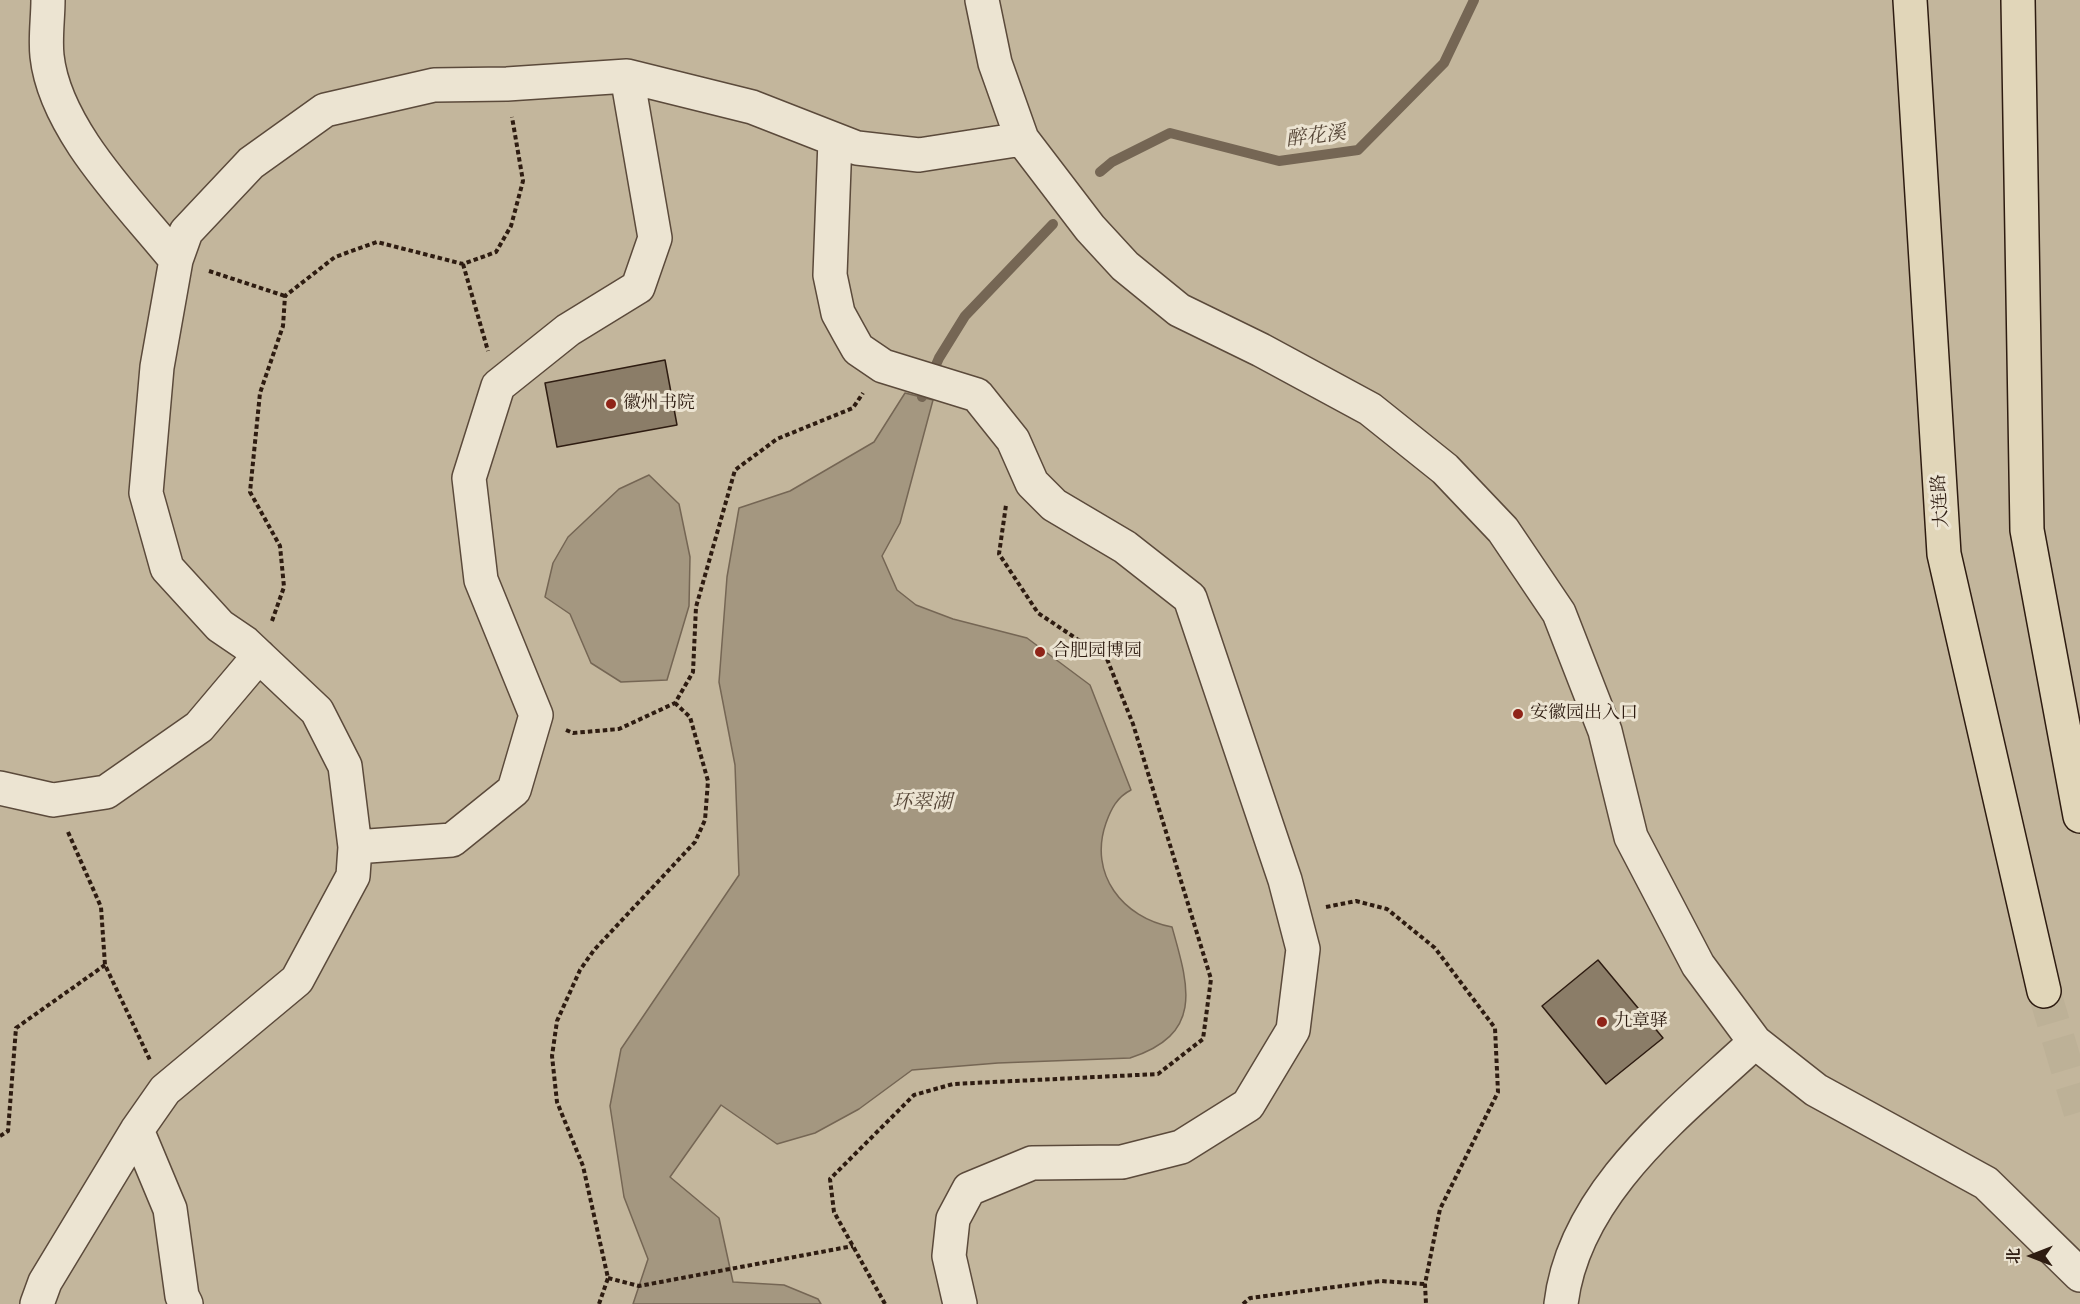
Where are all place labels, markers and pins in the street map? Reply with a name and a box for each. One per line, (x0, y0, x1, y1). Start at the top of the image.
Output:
place label: 徽州书院 (623, 393, 695, 415)
marker: 徽州书院 (604, 397, 618, 411)
place label: 合肥园博园 (1052, 641, 1142, 663)
marker: 合肥园博园 (1033, 645, 1047, 659)
place label: 安徽园出入口 (1530, 703, 1638, 725)
marker: 安徽园出入口 (1511, 707, 1525, 721)
place label: 九章驿 (1614, 1011, 1668, 1033)
marker: 九章驿 (1595, 1015, 1609, 1029)

